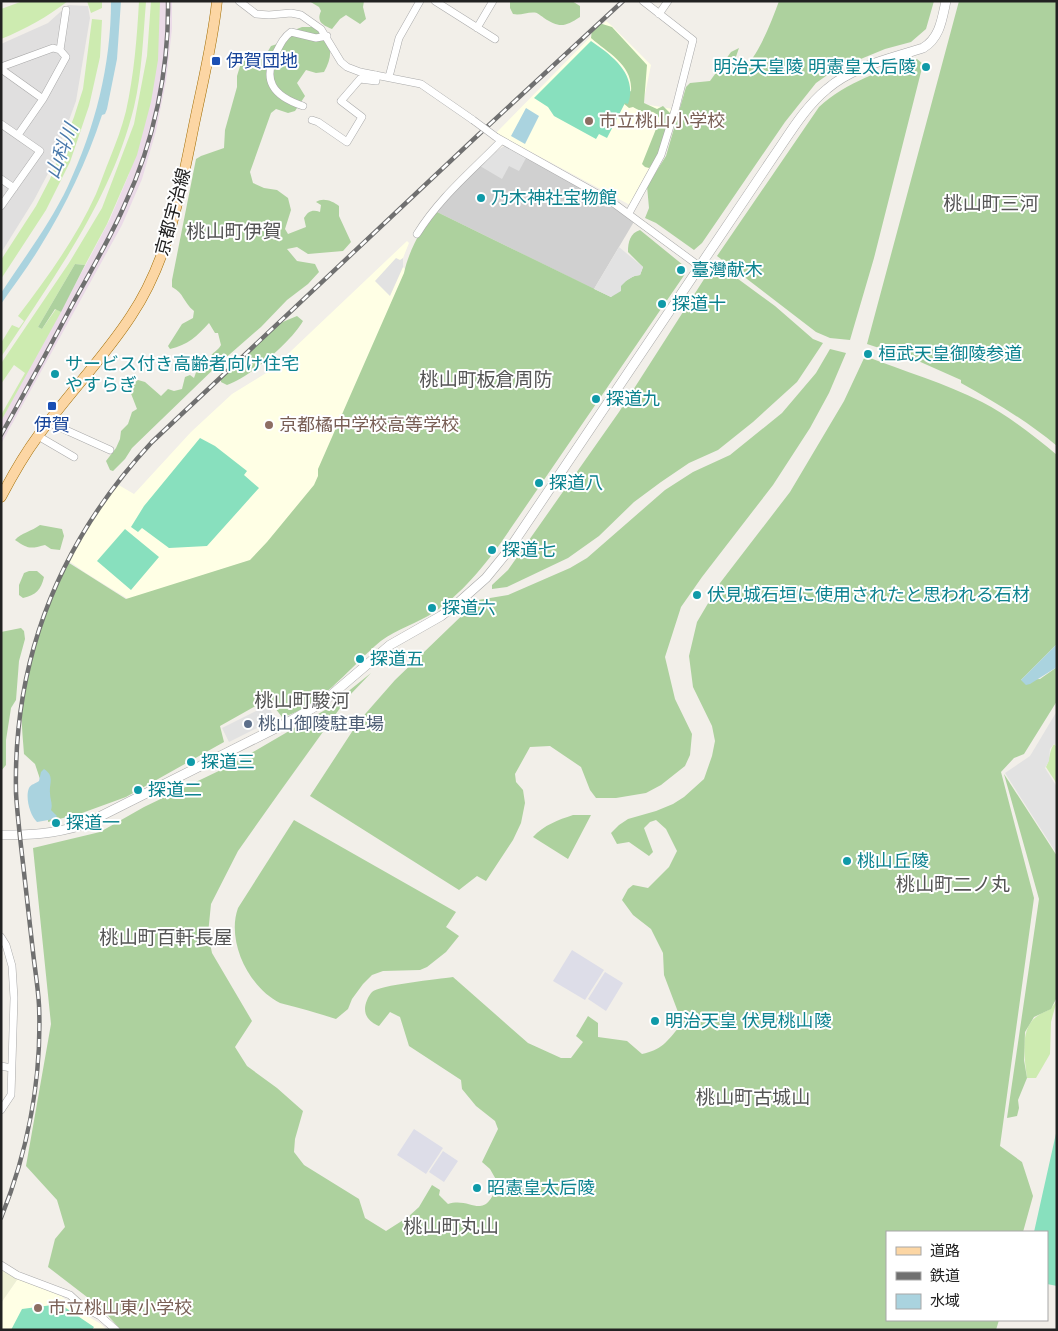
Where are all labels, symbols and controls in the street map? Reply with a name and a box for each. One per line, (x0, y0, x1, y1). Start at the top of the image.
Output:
place label: 伊賀団地 (226, 49, 298, 72)
marker: 伊賀団地 (210, 55, 222, 67)
place label: 明治天皇陵 明憲皇太后陵 (713, 55, 916, 78)
marker: 明治天皇陵 明憲皇太后陵 (920, 61, 932, 73)
place label: 市立桃山小学校 (599, 109, 725, 132)
marker: 市立桃山小学校 (583, 115, 595, 127)
water label: 山科川 (40, 118, 83, 182)
street label: 京都宇治線 (150, 165, 195, 258)
place label: 乃木神社宝物館 (491, 186, 617, 209)
district label: 桃山町三河 (943, 191, 1039, 215)
marker: 乃木神社宝物館 (475, 192, 487, 204)
district label: 桃山町伊賀 (186, 219, 282, 243)
place label: 臺灣献木 (691, 258, 763, 281)
marker: 臺灣献木 (675, 264, 687, 276)
place label: 探道十 (672, 292, 726, 315)
marker: 探道十 (656, 298, 668, 310)
place label: 桓武天皇御陵参道 (878, 342, 1022, 365)
marker: 桓武天皇御陵参道 (862, 348, 874, 360)
place label: サービス付き高齢者向け住宅 やすらぎ (65, 352, 299, 396)
district label: 桃山町板倉周防 (419, 367, 553, 391)
marker: サービス付き高齢者向け住宅 やすらぎ (49, 368, 61, 380)
place label: 探道九 (606, 387, 660, 410)
marker: 探道九 (590, 393, 602, 405)
marker: 伊賀 (46, 400, 58, 412)
place label: 伊賀 (34, 413, 70, 436)
place label: 京都橘中学校高等学校 (279, 413, 459, 436)
marker: 京都橘中学校高等学校 (263, 419, 275, 431)
place label: 探道八 (549, 471, 603, 494)
marker: 探道八 (533, 477, 545, 489)
place label: 探道七 (502, 538, 556, 561)
marker: 探道七 (486, 544, 498, 556)
place label: 伏見城石垣に使用されたと思われる石材 (707, 583, 1030, 606)
marker: 伏見城石垣に使用されたと思われる石材 (691, 589, 703, 601)
place label: 探道六 (442, 596, 496, 619)
marker: 探道六 (426, 602, 438, 614)
place label: 探道五 (370, 647, 424, 670)
marker: 探道五 (354, 653, 366, 665)
district label: 桃山町駿河 (254, 688, 350, 712)
place label: 桃山御陵駐車場 (258, 712, 384, 735)
marker: 桃山御陵駐車場 (242, 718, 254, 730)
place label: 探道三 (201, 750, 255, 773)
marker: 探道三 (185, 756, 197, 768)
place label: 探道二 (148, 778, 202, 801)
marker: 探道二 (132, 784, 144, 796)
place label: 探道一 (66, 811, 120, 834)
marker: 探道一 (50, 817, 62, 829)
place label: 桃山丘陵 (857, 849, 929, 872)
marker: 桃山丘陵 (841, 855, 853, 867)
district label: 桃山町二ノ丸 (896, 872, 1010, 896)
district label: 桃山町百軒長屋 (99, 925, 233, 949)
place label: 明治天皇 伏見桃山陵 (665, 1009, 832, 1032)
marker: 明治天皇 伏見桃山陵 (649, 1015, 661, 1027)
district label: 桃山町古城山 (696, 1085, 810, 1109)
place label: 昭憲皇太后陵 (487, 1176, 595, 1199)
marker: 昭憲皇太后陵 (471, 1182, 483, 1194)
district label: 桃山町丸山 (403, 1214, 499, 1238)
legend (886, 1231, 1048, 1321)
text: 道路 (930, 1241, 960, 1260)
text: 鉄道 (930, 1266, 960, 1285)
text: 水域 (930, 1291, 960, 1310)
place label: 市立桃山東小学校 (48, 1296, 192, 1319)
marker: 市立桃山東小学校 (32, 1302, 44, 1314)

